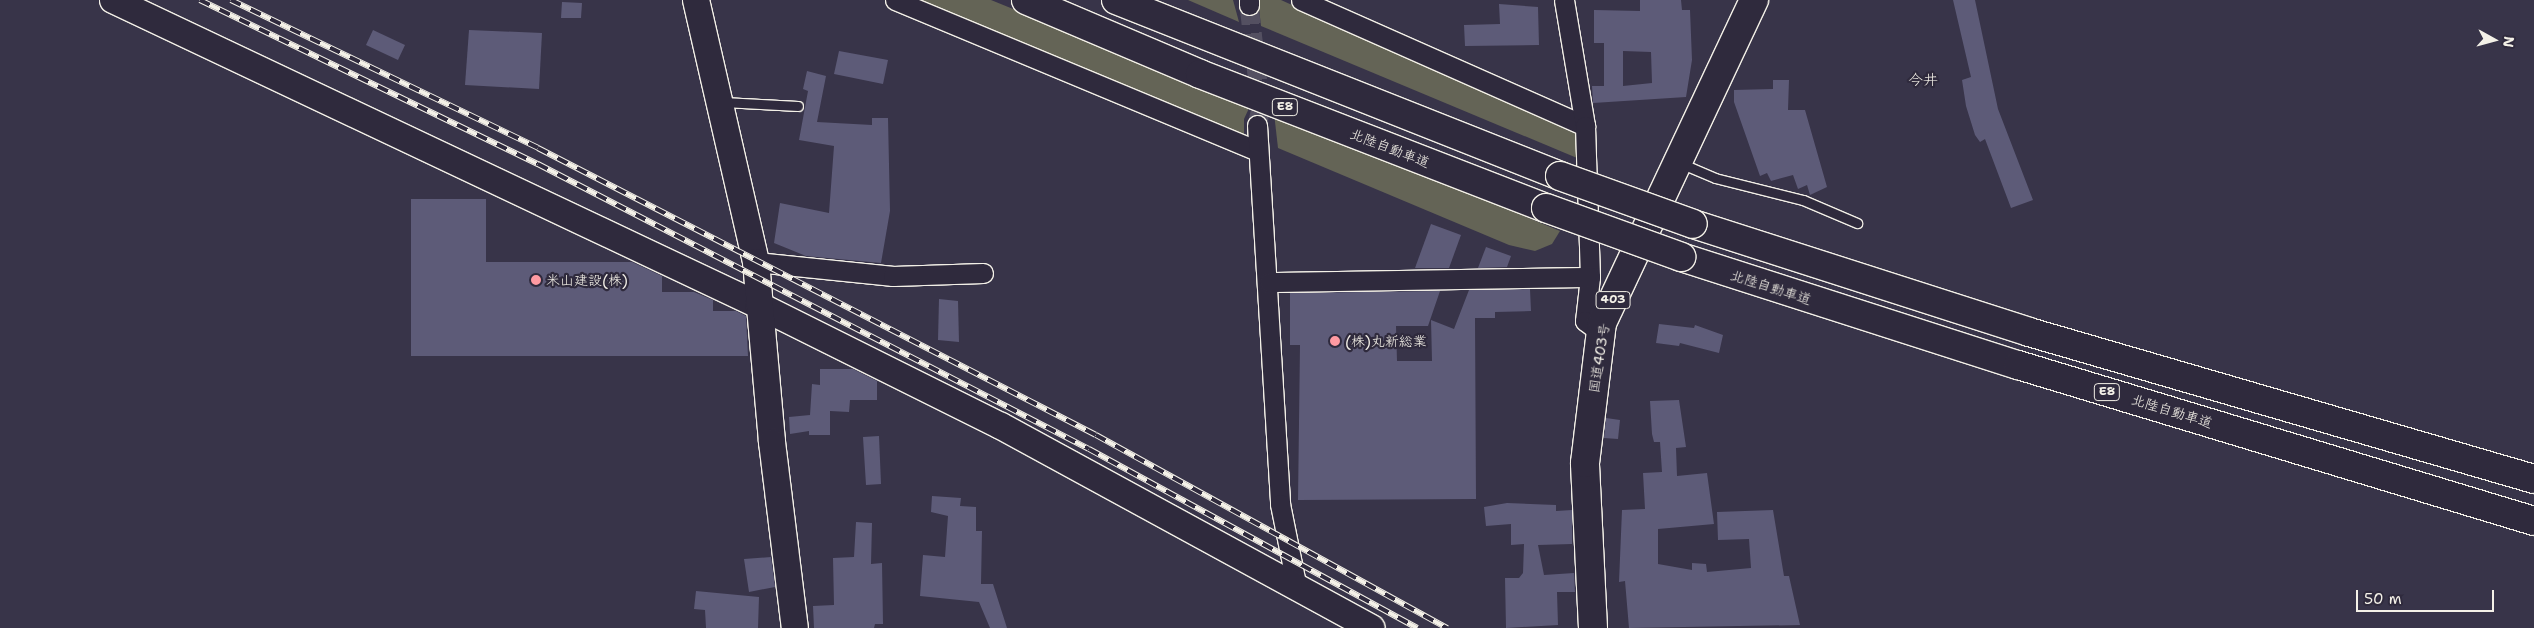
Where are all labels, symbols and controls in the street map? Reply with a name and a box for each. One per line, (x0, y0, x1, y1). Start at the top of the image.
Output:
north arrow (2469, 15, 2519, 65)
text: N (2499, 35, 2518, 48)
district label: 今井 (1908, 72, 1938, 90)
road number: E8 (1271, 98, 1299, 116)
street label: 北陸自動車道 (1348, 125, 1432, 171)
street label: 北陸自動車道 (1728, 266, 1814, 308)
place label: 米山建設(株) (546, 272, 628, 288)
marker: 米山建設(株) (530, 274, 542, 286)
road number: 403 (1596, 290, 1630, 310)
street label: 国道403号 (1585, 322, 1613, 394)
place label: (株)丸新総業 (1345, 333, 1427, 349)
marker: (株)丸新総業 (1329, 335, 1341, 347)
road number: E8 (2093, 382, 2121, 402)
street label: 北陸自動車道 (2129, 391, 2215, 431)
scale bar (2359, 580, 2496, 612)
text: 50 m (2364, 589, 2402, 609)

